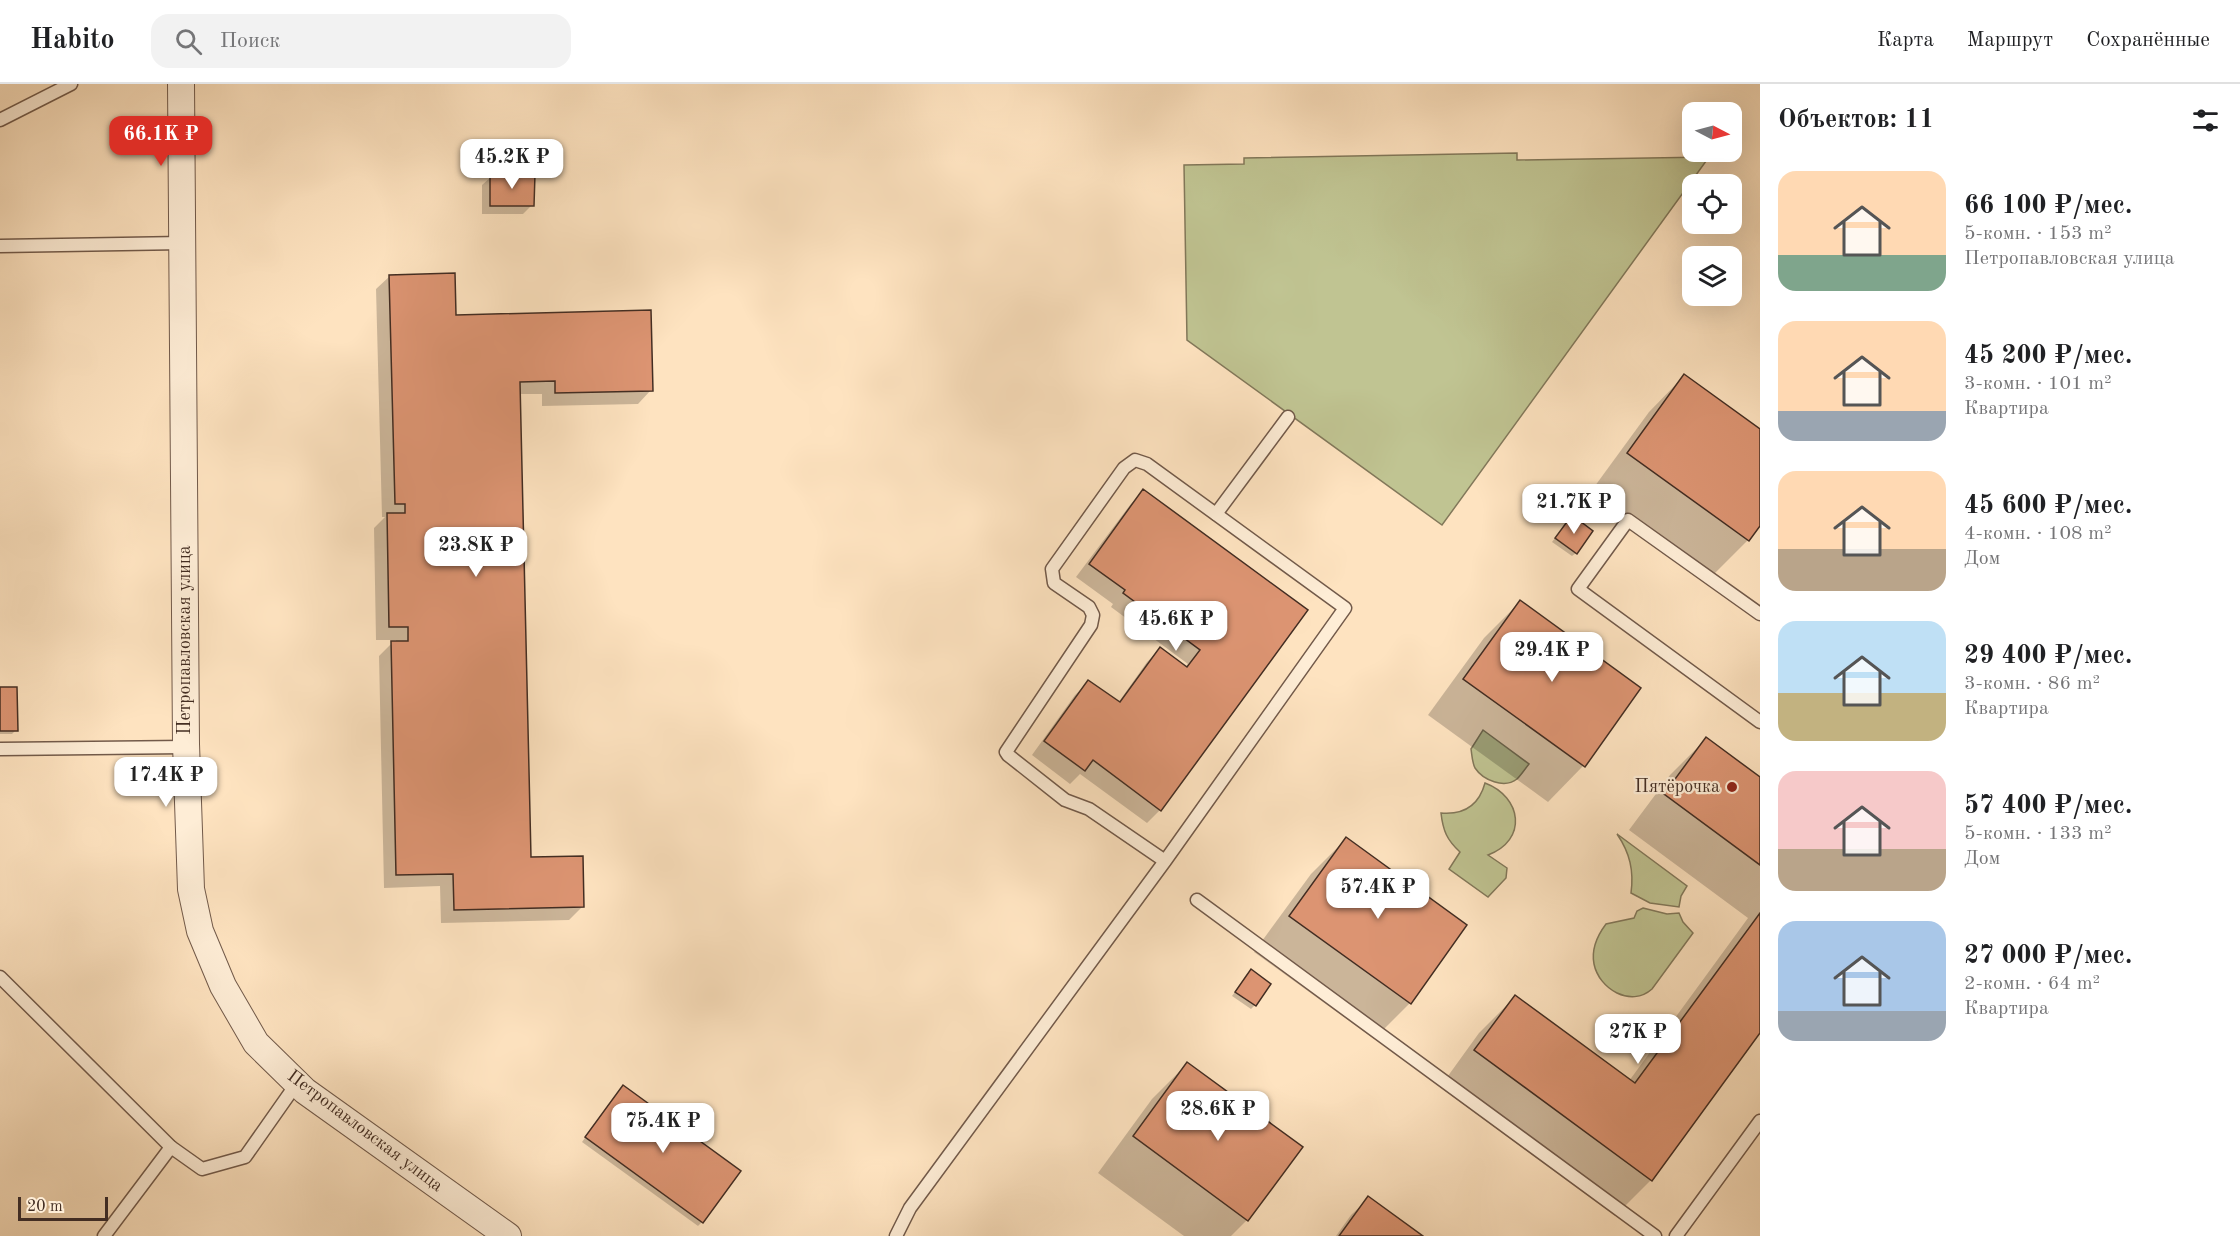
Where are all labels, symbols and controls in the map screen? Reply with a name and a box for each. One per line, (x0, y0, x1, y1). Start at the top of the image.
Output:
search box (151, 14, 571, 68)
icon: search (172, 25, 205, 58)
text: Habito (30, 27, 115, 55)
text: Поиск (220, 30, 280, 52)
text: Карта (1877, 30, 1934, 51)
text: Маршрут (1967, 30, 2053, 51)
text: Сохранённые (2086, 30, 2210, 51)
north arrow (1682, 102, 1742, 162)
map controls (1682, 102, 1742, 306)
icon: filters (2189, 104, 2222, 137)
text: Объектов: 11 (1778, 107, 1934, 133)
pin: 66.1K ₽ (106, 116, 216, 167)
text: 66.1K ₽ (123, 125, 199, 145)
pin: 45.2K ₽ (457, 139, 567, 190)
text: 45.2K ₽ (474, 148, 550, 168)
button: locate (1682, 174, 1742, 234)
text: 66 100 ₽/мес. (1964, 193, 2132, 219)
icon: home (1826, 195, 1898, 267)
text: 5-комн. · 153 m² (1964, 224, 2112, 244)
button: layers (1682, 246, 1742, 306)
text: Петропавловская улица (1964, 249, 2175, 269)
text: 45 200 ₽/мес. (1964, 343, 2132, 369)
icon: home (1826, 345, 1898, 417)
text: 3-комн. · 101 m² (1964, 374, 2112, 394)
text: Квартира (1964, 399, 2049, 419)
pin: 21.7K ₽ (1519, 484, 1629, 535)
text: 21.7K ₽ (1536, 493, 1612, 513)
text: 45 600 ₽/мес. (1964, 493, 2132, 519)
icon: home (1826, 495, 1898, 567)
text: 4-комн. · 108 m² (1964, 524, 2112, 544)
pin: 23.8K ₽ (421, 527, 531, 578)
text: 23.8K ₽ (438, 536, 514, 556)
street label: Петропавловская улица (176, 545, 194, 735)
text: Дом (1964, 549, 2000, 569)
pin: 45.6K ₽ (1121, 601, 1231, 652)
text: 45.6K ₽ (1138, 610, 1214, 630)
pin: 29.4K ₽ (1497, 632, 1607, 683)
text: 29.4K ₽ (1514, 641, 1590, 661)
text: 29 400 ₽/мес. (1964, 643, 2132, 669)
icon: home (1826, 645, 1898, 717)
text: 3-комн. · 86 m² (1964, 674, 2100, 694)
text: Квартира (1964, 699, 2049, 719)
pin: 17.4K ₽ (111, 757, 221, 808)
text: 17.4K ₽ (128, 766, 204, 786)
place label: Пятёрочка (1635, 778, 1720, 796)
marker: Пятёрочка (1725, 780, 1739, 794)
text: 57 400 ₽/мес. (1964, 793, 2132, 819)
icon: home (1826, 795, 1898, 867)
text: 5-комн. · 133 m² (1964, 824, 2112, 844)
text: Дом (1964, 849, 2000, 869)
pin: 57.4K ₽ (1323, 869, 1433, 920)
text: 57.4K ₽ (1340, 878, 1416, 898)
text: 27 000 ₽/мес. (1964, 943, 2132, 969)
icon: home (1826, 945, 1898, 1017)
text: 2-комн. · 64 m² (1964, 974, 2100, 994)
text: Квартира (1964, 999, 2049, 1019)
pin: 27K ₽ (1596, 1014, 1680, 1065)
text: 27K ₽ (1609, 1023, 1667, 1043)
street label: Петропавловская улица (284, 1067, 446, 1195)
pin: 28.6K ₽ (1163, 1091, 1273, 1142)
text: 28.6K ₽ (1180, 1100, 1256, 1120)
pin: 75.4K ₽ (608, 1103, 718, 1154)
text: 75.4K ₽ (625, 1112, 701, 1132)
scale bar (18, 1194, 108, 1222)
text: 20 m (27, 1199, 63, 1215)

